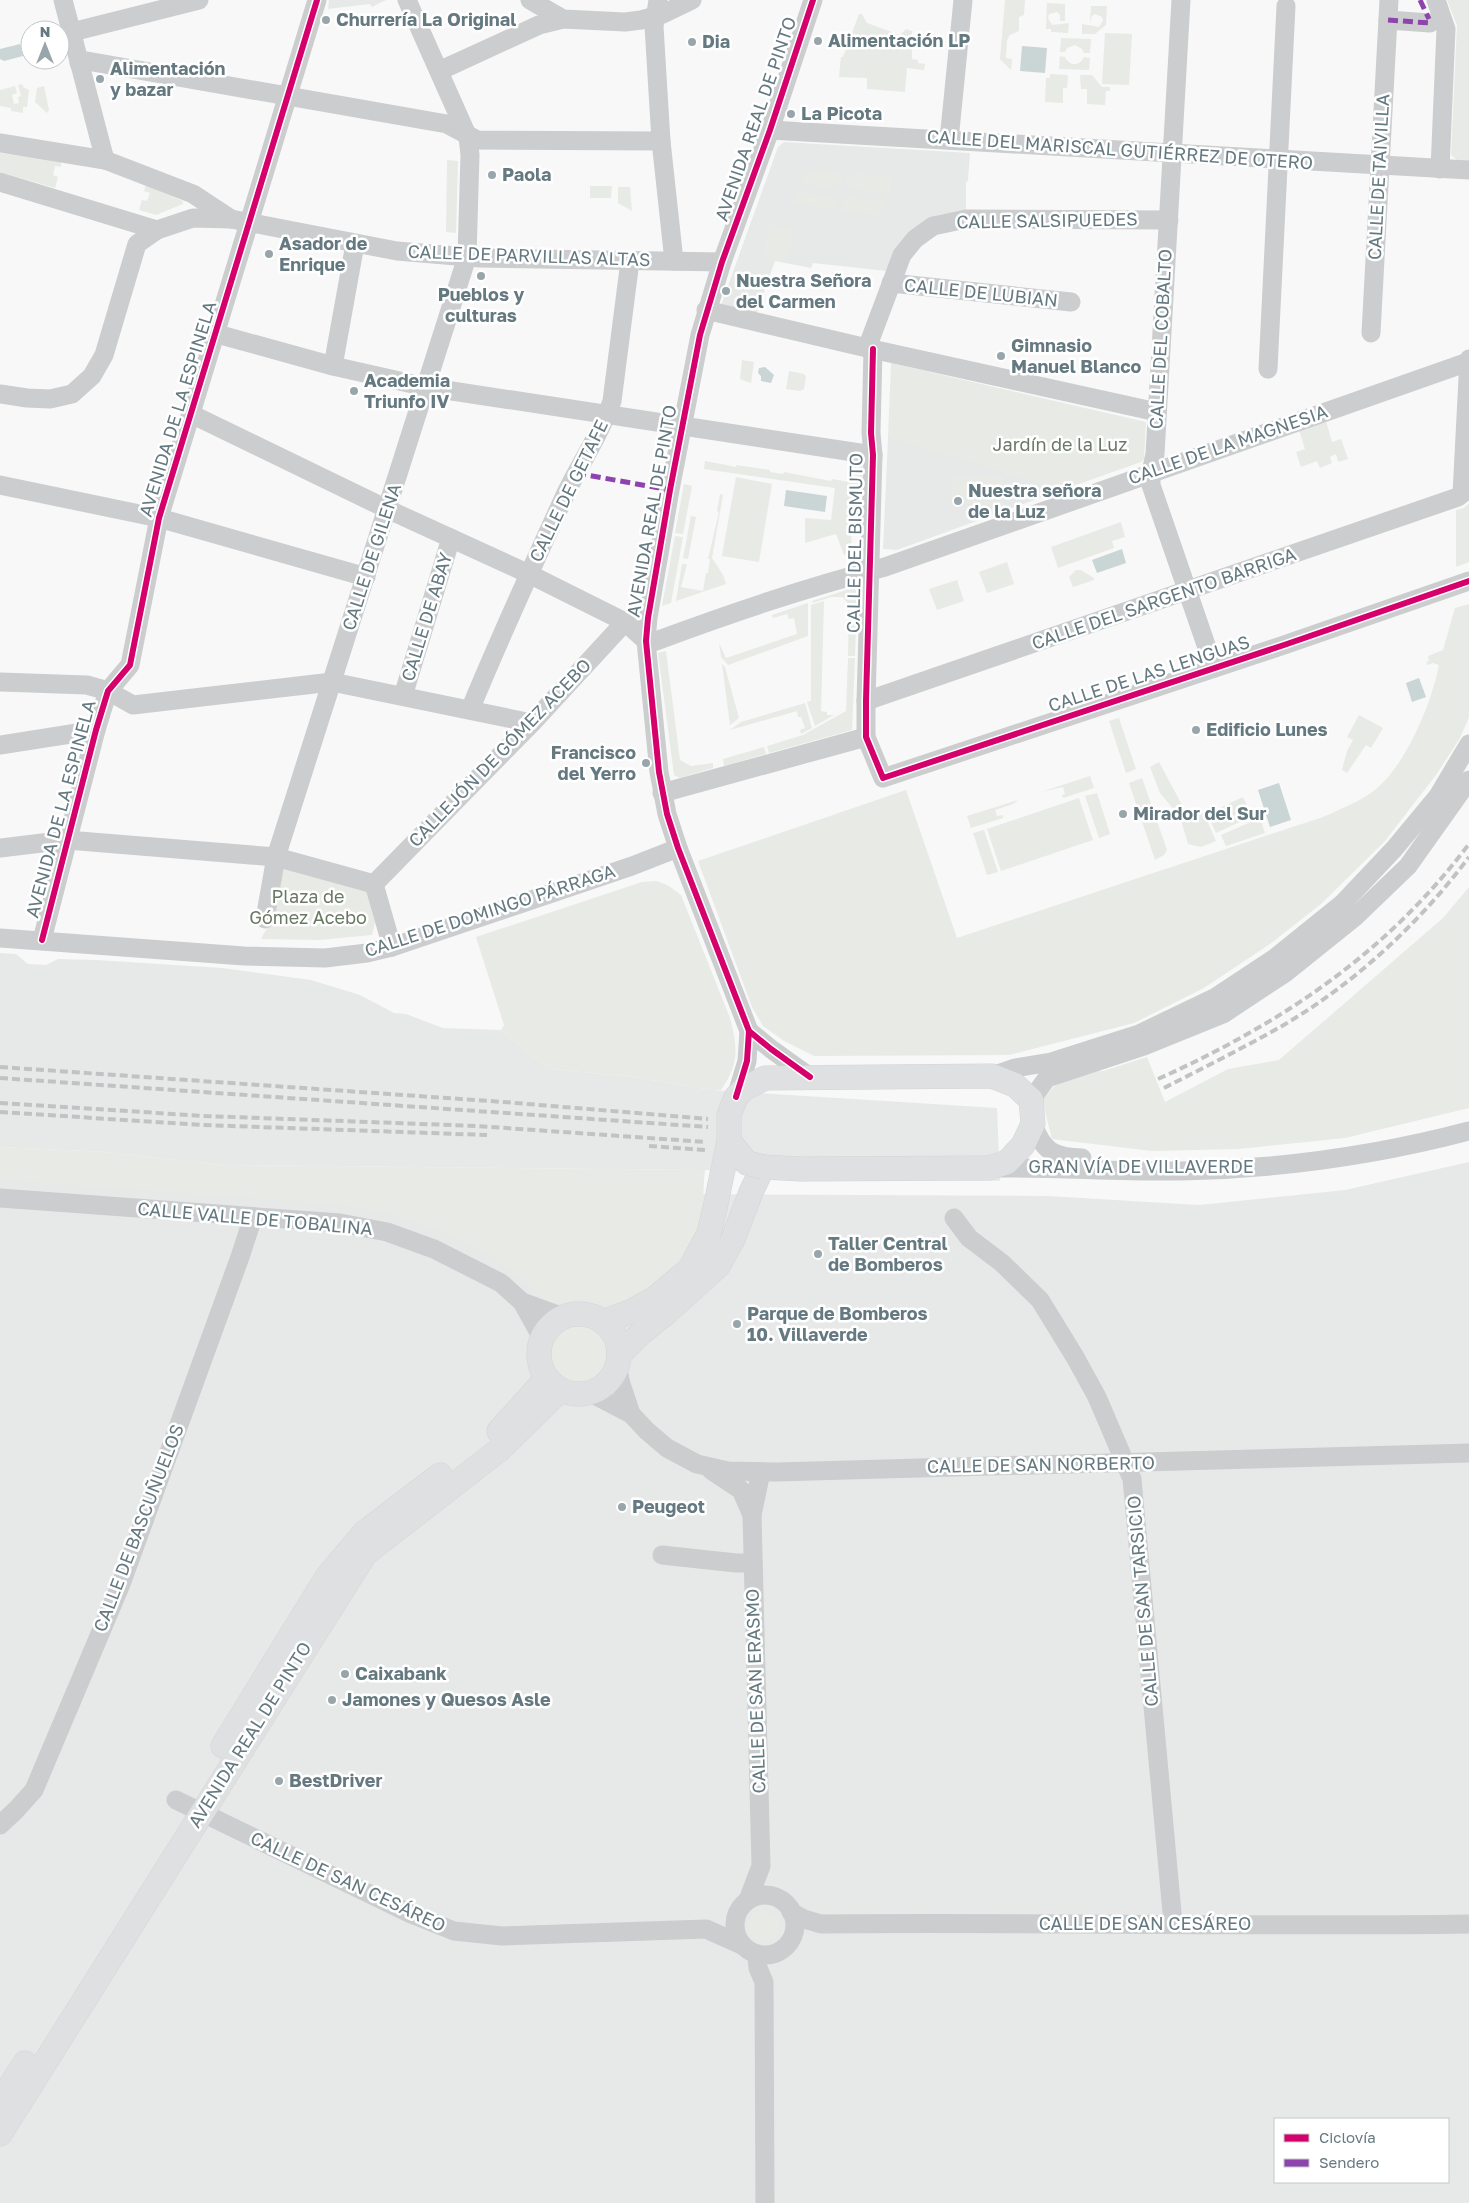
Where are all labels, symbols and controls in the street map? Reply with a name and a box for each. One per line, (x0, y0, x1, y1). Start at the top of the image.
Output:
place label: Churrería La Original (336, 8, 516, 30)
street label: AVENIDA REAL DE PINTO (710, 13, 800, 224)
marker: Churrería La Original (320, 14, 332, 26)
north arrow (20, 20, 70, 70)
text: N (40, 23, 50, 40)
place label: Alimentación LP (828, 29, 970, 51)
place label: Dia (702, 30, 730, 52)
marker: Alimentación LP (812, 35, 824, 47)
marker: Dia (686, 36, 698, 48)
place label: Alimentación y bazar (110, 57, 226, 100)
marker: Alimentación y bazar (94, 73, 106, 85)
street label: CALLE DE TAIVILLA (1363, 93, 1393, 261)
place label: La Picota (801, 102, 882, 124)
marker: La Picota (785, 108, 797, 120)
street label: CALLE DEL MARISCAL GUTIÉRREZ DE OTERO (926, 125, 1314, 173)
place label: Paola (502, 163, 552, 185)
marker: Paola (486, 169, 498, 181)
street label: CALLE SALSIPUEDES (956, 207, 1138, 233)
place label: Asador de Enrique (279, 232, 368, 275)
street label: CALLE DE PARVILLAS ALTAS (407, 240, 651, 270)
marker: Asador de Enrique (263, 248, 275, 260)
street label: CALLE DEL COBALTO (1144, 248, 1176, 430)
place label: Nuestra Señora del Carmen (736, 269, 871, 312)
marker: Pueblos y culturas (475, 270, 487, 282)
street label: CALLE DE LUBIAN (903, 273, 1059, 311)
place label: Pueblos y culturas (438, 283, 524, 326)
marker: Nuestra Señora del Carmen (720, 285, 732, 297)
street label: AVENIDA DE LA ESPINELA (134, 298, 220, 519)
place label: Gimnasio Manuel Blanco (1011, 334, 1142, 377)
marker: Gimnasio Manuel Blanco (995, 350, 1007, 362)
place label: Academia Triunfo IV (364, 369, 450, 412)
marker: Academia Triunfo IV (348, 385, 360, 397)
street label: CALLE DE LA MAGNESIA (1125, 400, 1330, 489)
street label: AVENIDA REAL DE PINTO (622, 403, 681, 619)
street label: CALLE DE GETAFE (524, 416, 612, 565)
park label: Jardín de la Luz (993, 433, 1127, 455)
street label: CALLE DEL BISMUTO (841, 453, 867, 633)
place label: Nuestra señora de la Luz (968, 479, 1101, 522)
street label: CALLE DE GILENA (337, 480, 405, 633)
marker: Nuestra señora de la Luz (952, 495, 964, 507)
street label: CALLE DEL SARGENTO BARRIGA (1029, 542, 1299, 654)
street label: CALLE DE ABAY (396, 549, 456, 684)
street label: CALLE DE LAS LENGUAS (1045, 630, 1252, 716)
street label: CALLEJÓN DE GÓMEZ ACEBO (403, 654, 595, 851)
street label: AVENIDA DE LA ESPINELA (20, 697, 100, 920)
place label: Edificio Lunes (1206, 718, 1328, 740)
marker: Edificio Lunes (1190, 724, 1202, 736)
place label: Francisco del Yerro (551, 741, 636, 784)
marker: Francisco del Yerro (640, 757, 652, 769)
place label: Mirador del Sur (1133, 802, 1267, 824)
marker: Mirador del Sur (1117, 808, 1129, 820)
street label: CALLE DE DOMINGO PÁRRAGA (362, 859, 618, 961)
park label: Plaza de Gómez Acebo (249, 885, 367, 928)
street label: GRAN VÍA DE VILLAVERDE (1028, 1155, 1254, 1177)
street label: CALLE VALLE DE TOBALINA (137, 1197, 374, 1239)
place label: Taller Central de Bomberos (828, 1232, 948, 1275)
marker: Taller Central de Bomberos (812, 1248, 824, 1260)
place label: Parque de Bomberos 10. Villaverde (747, 1302, 928, 1345)
marker: Parque de Bomberos 10. Villaverde (731, 1318, 743, 1330)
street label: CALLE DE BASCUÑUELOS (88, 1421, 188, 1635)
street label: CALLE DE SAN NORBERTO (927, 1451, 1155, 1477)
place label: Peugeot (632, 1495, 705, 1517)
street label: CALLE DE SAN TARSICIO (1122, 1495, 1162, 1708)
marker: Peugeot (616, 1501, 628, 1513)
street label: CALLE DE SAN ERASMO (740, 1588, 770, 1794)
street label: AVENIDA REAL DE PINTO (183, 1637, 315, 1831)
place label: Caixabank (355, 1662, 447, 1684)
marker: Caixabank (339, 1668, 351, 1680)
place label: Jamones y Quesos Asle (342, 1688, 551, 1710)
marker: Jamones y Quesos Asle (326, 1694, 338, 1706)
place label: BestDriver (289, 1769, 382, 1791)
marker: BestDriver (273, 1775, 285, 1787)
street label: CALLE DE SAN CESÁREO (247, 1826, 449, 1936)
street label: CALLE DE SAN CESÁREO (1039, 1912, 1251, 1934)
legend (1274, 2118, 1449, 2183)
text: Ciclovía (1319, 2128, 1376, 2146)
text: Sendero (1319, 2153, 1379, 2171)

